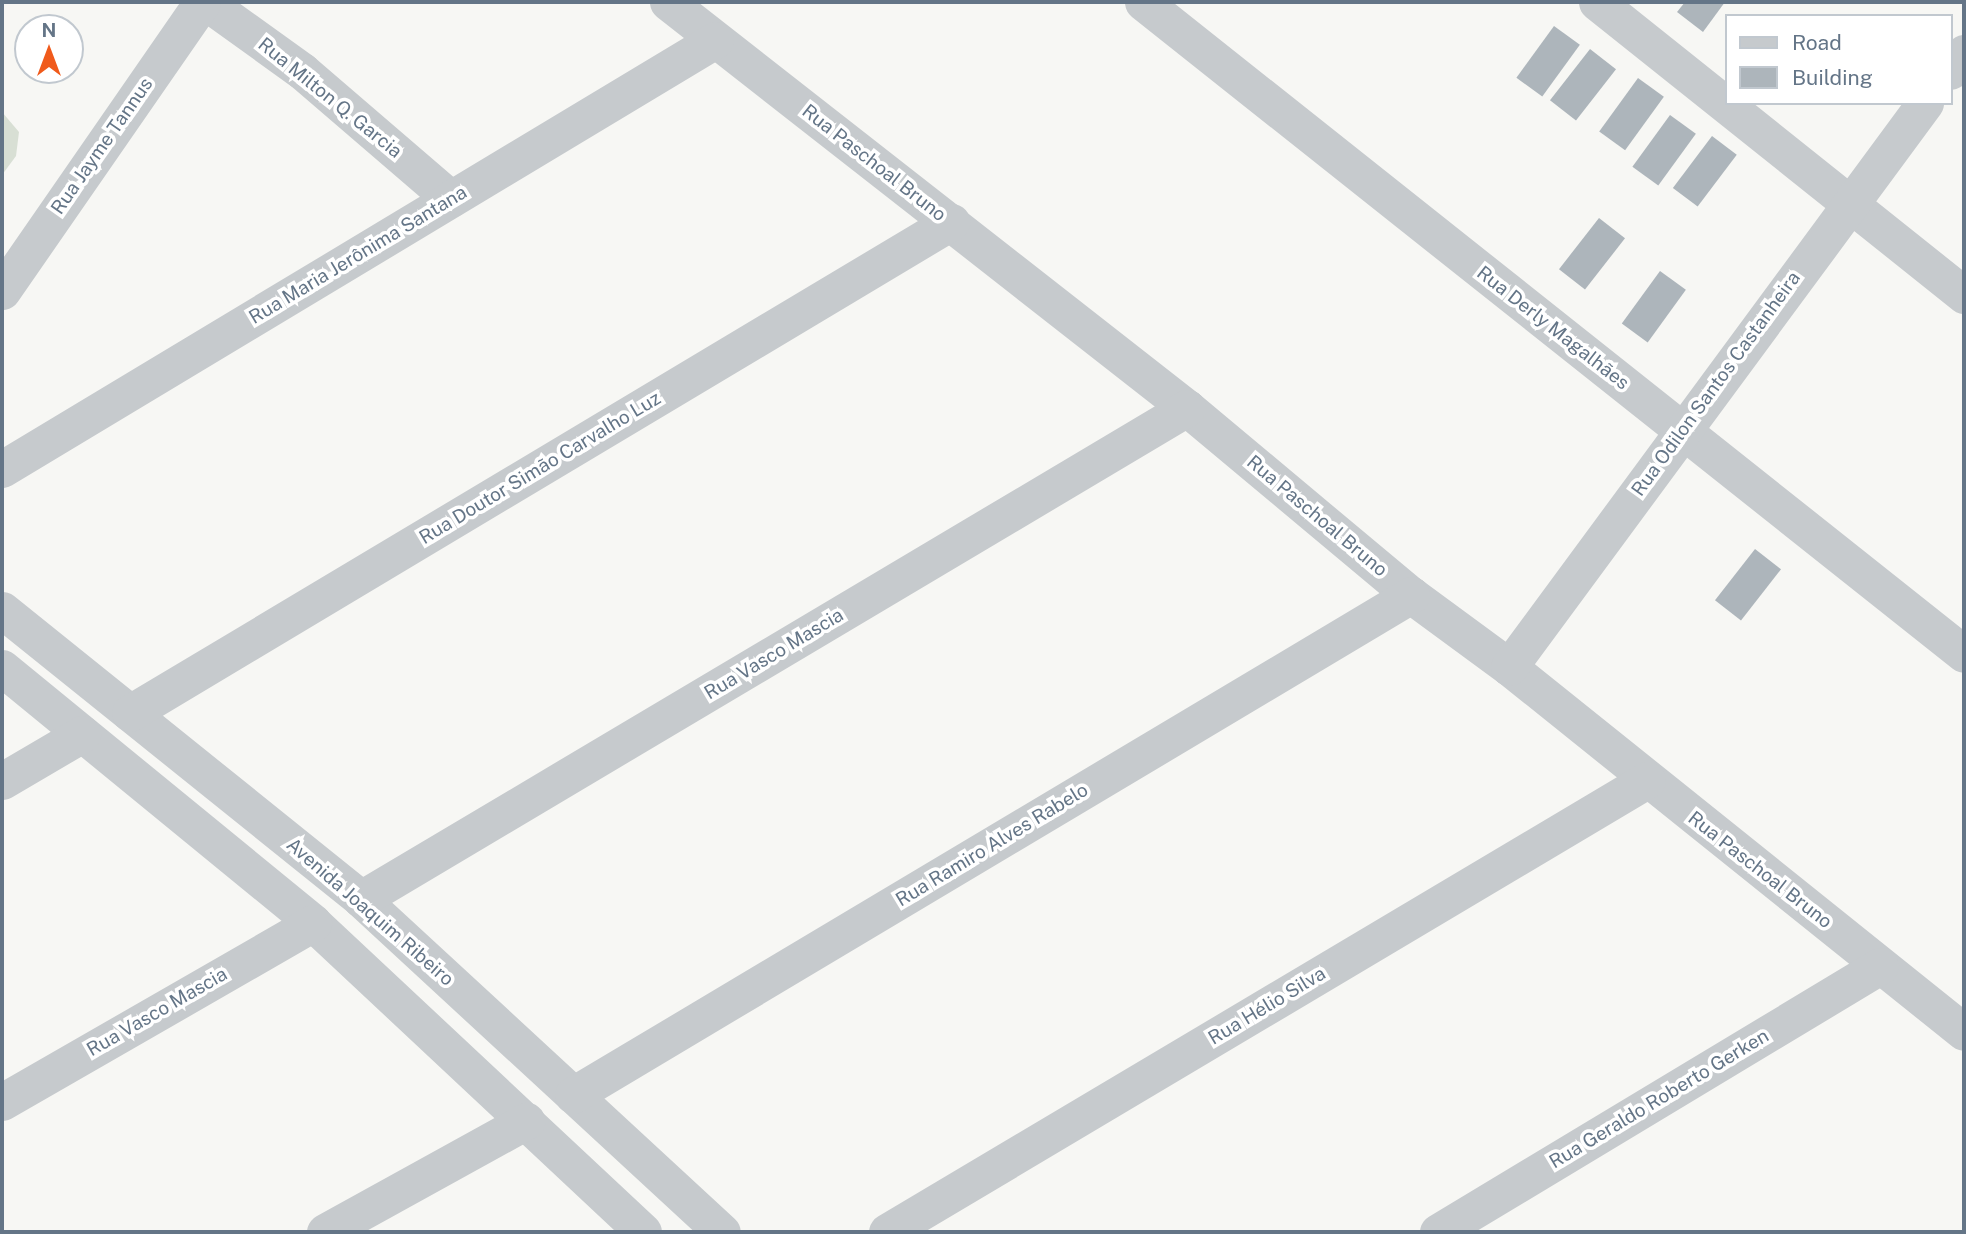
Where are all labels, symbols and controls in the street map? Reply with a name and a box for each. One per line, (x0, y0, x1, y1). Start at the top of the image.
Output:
north arrow (14, 14, 84, 84)
legend (1724, 14, 1952, 105)
text: N (42, 19, 56, 41)
text: Road (1792, 30, 1842, 55)
street label: Rua Milton Q. Garcia (253, 33, 407, 163)
text: Building (1792, 65, 1873, 90)
street label: Rua Jayme Tannus (46, 73, 158, 219)
street label: Rua Paschoal Bruno (797, 100, 951, 226)
street label: Rua Maria Jerônima Santana (245, 181, 471, 329)
street label: Rua Derly Magalhães (1472, 261, 1634, 395)
street label: Rua Odilon Santos Castanheira (1627, 267, 1805, 501)
street label: Rua Doutor Simão Carvalho Luz (415, 387, 665, 549)
street label: Rua Paschoal Bruno (1242, 451, 1392, 581)
street label: Rua Vasco Mascia (700, 603, 848, 705)
street label: Rua Ramiro Alves Rabelo (892, 778, 1092, 912)
street label: Rua Paschoal Bruno (1683, 807, 1837, 933)
street label: Avenida Joaquim Ribeiro (282, 833, 458, 991)
street label: Rua Vasco Mascia (83, 962, 231, 1062)
street label: Rua Hélio Silva (1204, 962, 1330, 1050)
street label: Rua Geraldo Roberto Gerken (1545, 1024, 1773, 1174)

